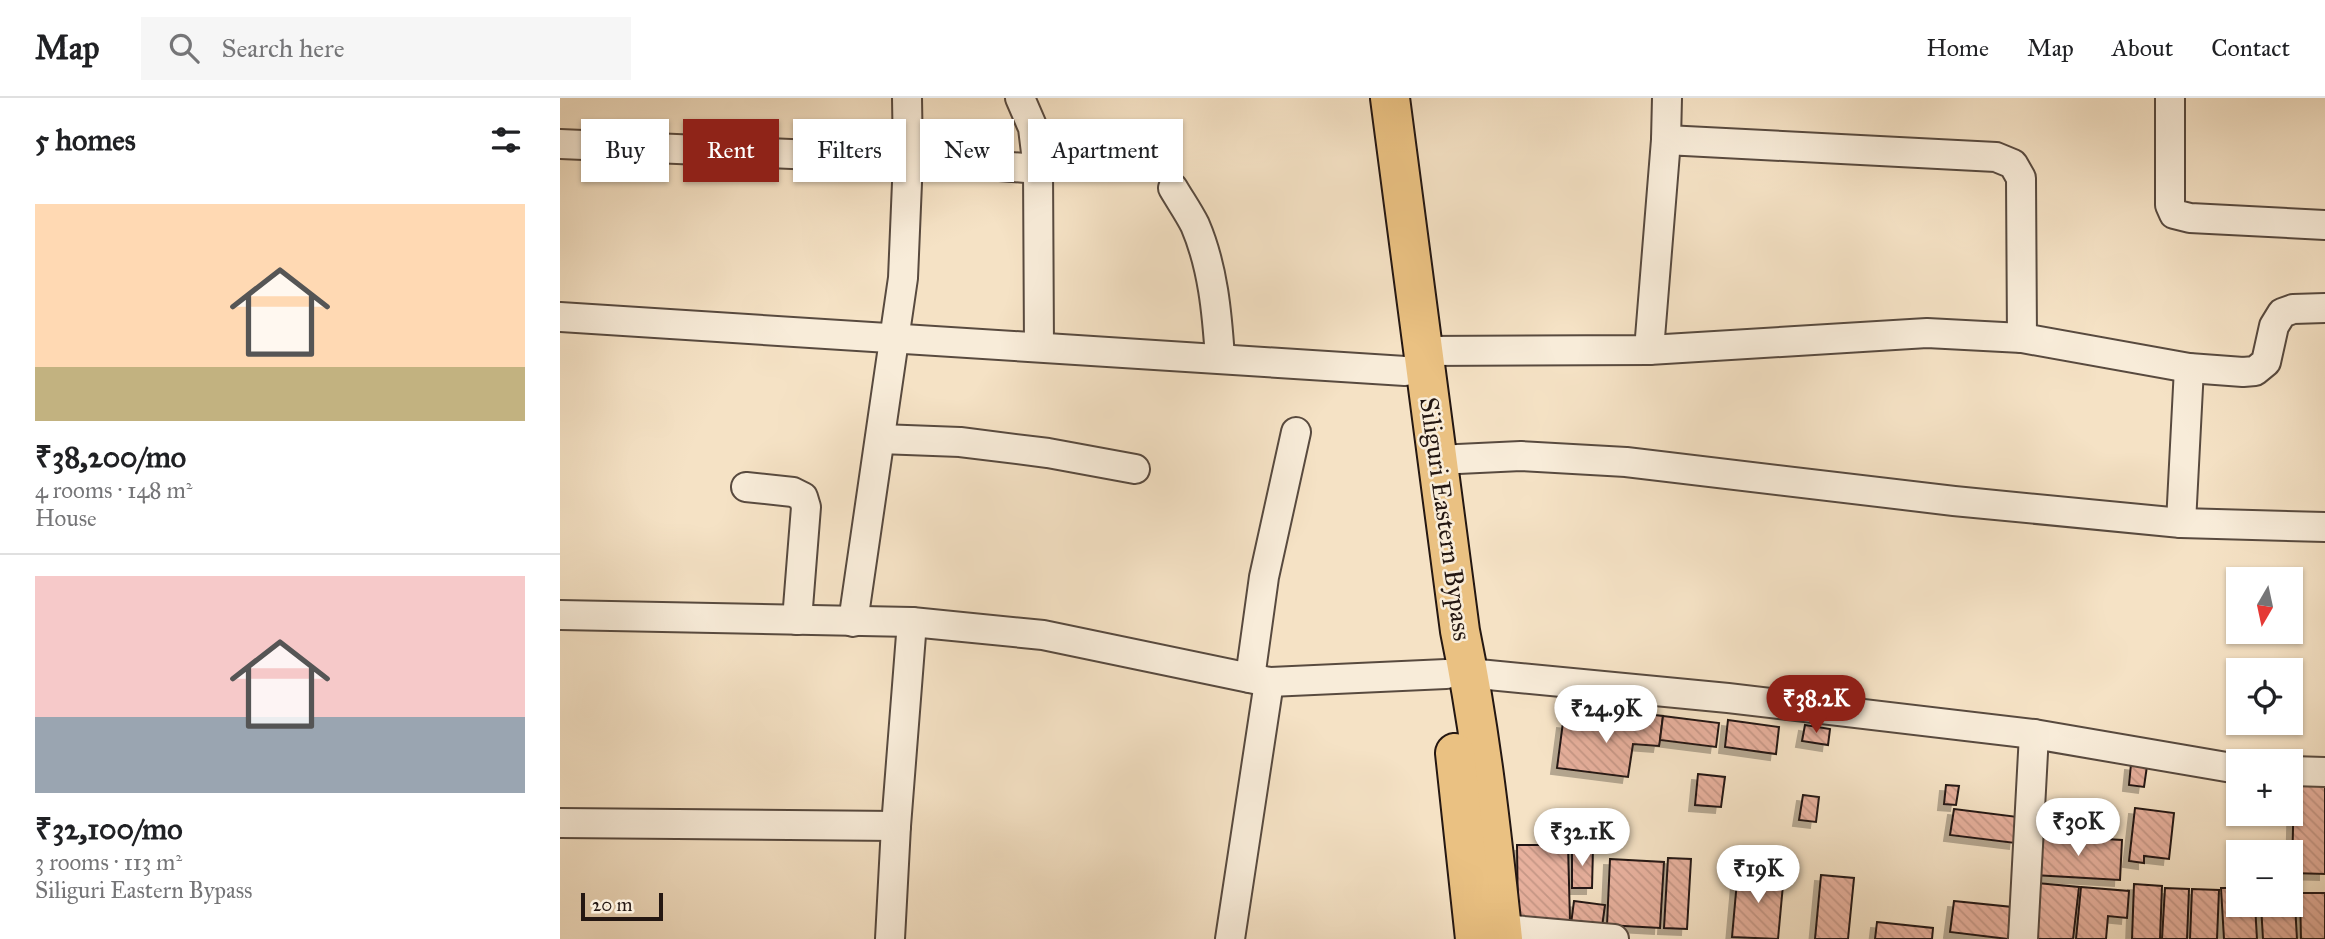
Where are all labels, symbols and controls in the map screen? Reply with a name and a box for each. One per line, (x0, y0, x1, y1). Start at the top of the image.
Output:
search box (141, 17, 631, 80)
text: Map (35, 28, 99, 68)
icon: search (165, 29, 203, 67)
text: Search here (221, 32, 345, 64)
text: Home (1926, 33, 1989, 63)
text: Map (2027, 33, 2074, 63)
text: About (2112, 33, 2173, 63)
text: Contact (2211, 33, 2290, 63)
chip: Buy (581, 119, 669, 182)
chip: Rent (683, 119, 779, 182)
chip: Filters (793, 119, 906, 182)
chip: New (920, 119, 1014, 182)
chip: Apartment (1028, 119, 1183, 182)
icon: filters (487, 121, 525, 159)
text: 5 homes (35, 122, 136, 158)
icon: home (217, 249, 343, 375)
street label: Siliguri Eastern Bypass (1413, 395, 1479, 643)
text: ₹38,200/mo (35, 439, 186, 475)
text: 4 rooms · 148 m² (35, 476, 192, 504)
text: House (35, 504, 97, 532)
north arrow (2226, 567, 2303, 644)
map controls (2226, 567, 2303, 917)
icon: home (217, 621, 343, 747)
button: locate (2226, 658, 2303, 735)
pin: ₹38.2K (1759, 676, 1873, 735)
text: ₹38.2K (1782, 684, 1850, 712)
pin: ₹24.9K (1549, 686, 1663, 745)
text: ₹24.9K (1570, 694, 1642, 722)
button: + (2226, 749, 2303, 826)
pin: ₹30K (2037, 798, 2119, 858)
text: ₹30K (2052, 807, 2104, 835)
pin: ₹32.1K (1525, 808, 1639, 868)
text: ₹32,100/mo (35, 811, 183, 847)
text: ₹32.1K (1550, 817, 1614, 845)
button: − (2226, 840, 2303, 917)
pin: ₹19K (1717, 846, 1799, 905)
text: 3 rooms · 113 m² (35, 848, 182, 876)
text: ₹19K (1733, 854, 1783, 882)
text: Siliguri Eastern Bypass (35, 876, 252, 904)
scale bar (581, 890, 663, 922)
text: 20 m (592, 893, 633, 916)

